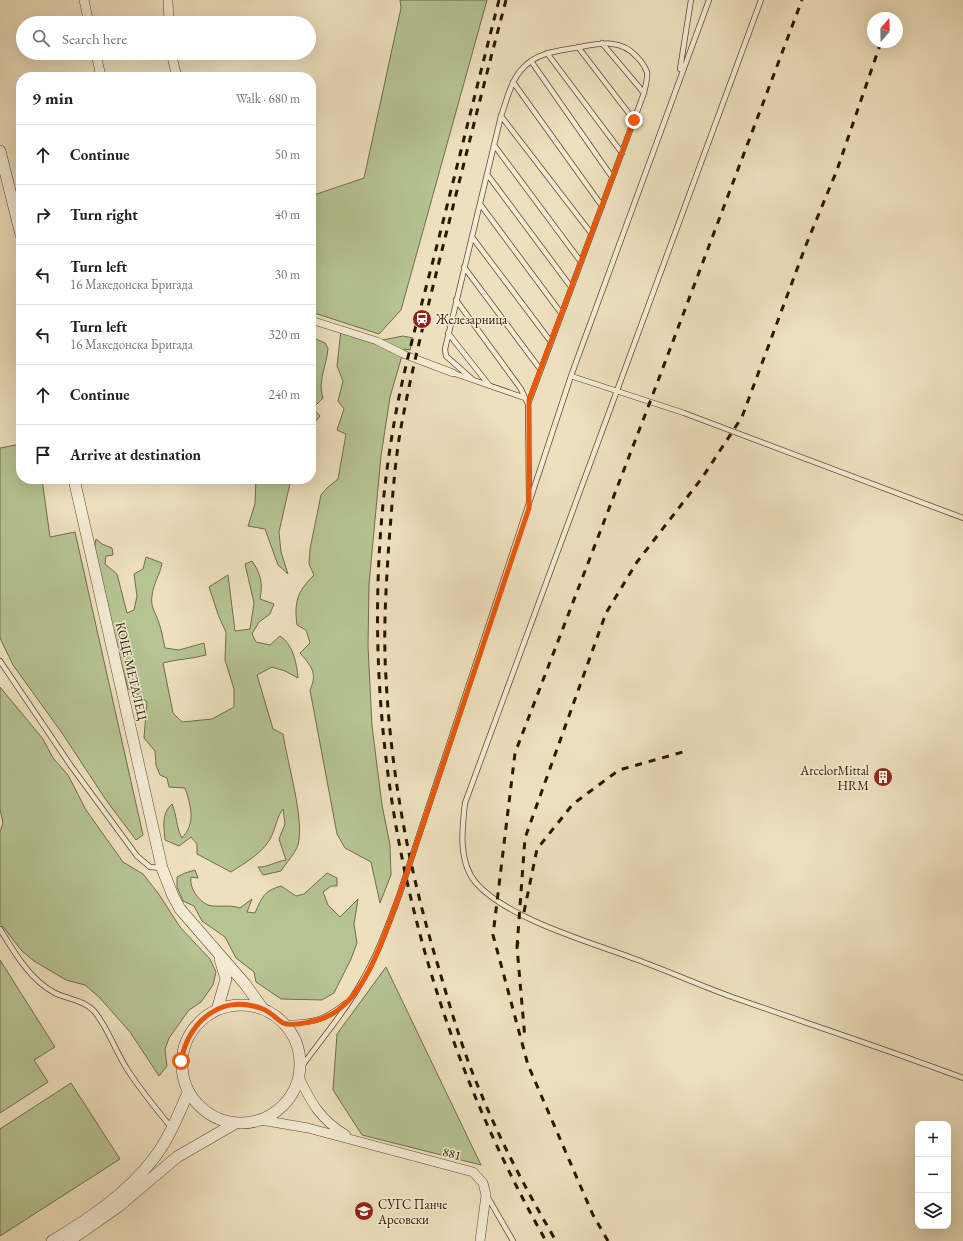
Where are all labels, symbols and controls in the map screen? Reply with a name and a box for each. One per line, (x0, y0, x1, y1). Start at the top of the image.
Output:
north arrow (867, 12, 903, 48)
search box (16, 16, 316, 60)
icon: search (30, 27, 52, 49)
text: Search here (62, 29, 127, 48)
text: 9 min (32, 87, 73, 109)
text: Walk · 680 m (236, 90, 300, 107)
route end (625, 111, 643, 129)
icon: ahead (32, 144, 54, 166)
text: Continue (70, 145, 130, 164)
text: 50 m (275, 146, 300, 163)
icon: right (32, 204, 54, 226)
text: Turn right (70, 205, 138, 224)
text: 40 m (275, 206, 300, 223)
text: Turn left (70, 257, 127, 276)
icon: left (32, 264, 54, 286)
text: 30 m (275, 266, 300, 283)
text: 16 Македонска Бригада (70, 276, 193, 293)
station icon: Железарница (411, 308, 433, 330)
place label: Железарница (435, 311, 508, 328)
text: Turn left (70, 317, 127, 336)
icon: left (32, 324, 54, 346)
text: 320 m (269, 326, 300, 343)
text: 16 Македонска Бригада (70, 336, 193, 353)
icon: ahead (32, 384, 54, 406)
text: Continue (70, 385, 130, 404)
text: 240 m (269, 386, 300, 403)
icon: arrive (32, 444, 54, 466)
text: Arrive at destination (70, 445, 201, 464)
street label: КОЦЕ МЕТАЛЕЦ (112, 620, 151, 722)
place label: ArcelorMittal HRM (799, 762, 869, 794)
building icon: ArcelorMittal HRM (872, 766, 894, 788)
route start (172, 1052, 190, 1070)
map controls (915, 1121, 951, 1229)
button: + (915, 1121, 951, 1157)
street label: 881 (441, 1143, 463, 1164)
button: − (915, 1157, 951, 1193)
button: layers (915, 1193, 951, 1229)
place label: СУГС Панче Арсовски (377, 1196, 447, 1228)
school or university icon: СУГС Панче Арсовски (353, 1200, 375, 1222)

